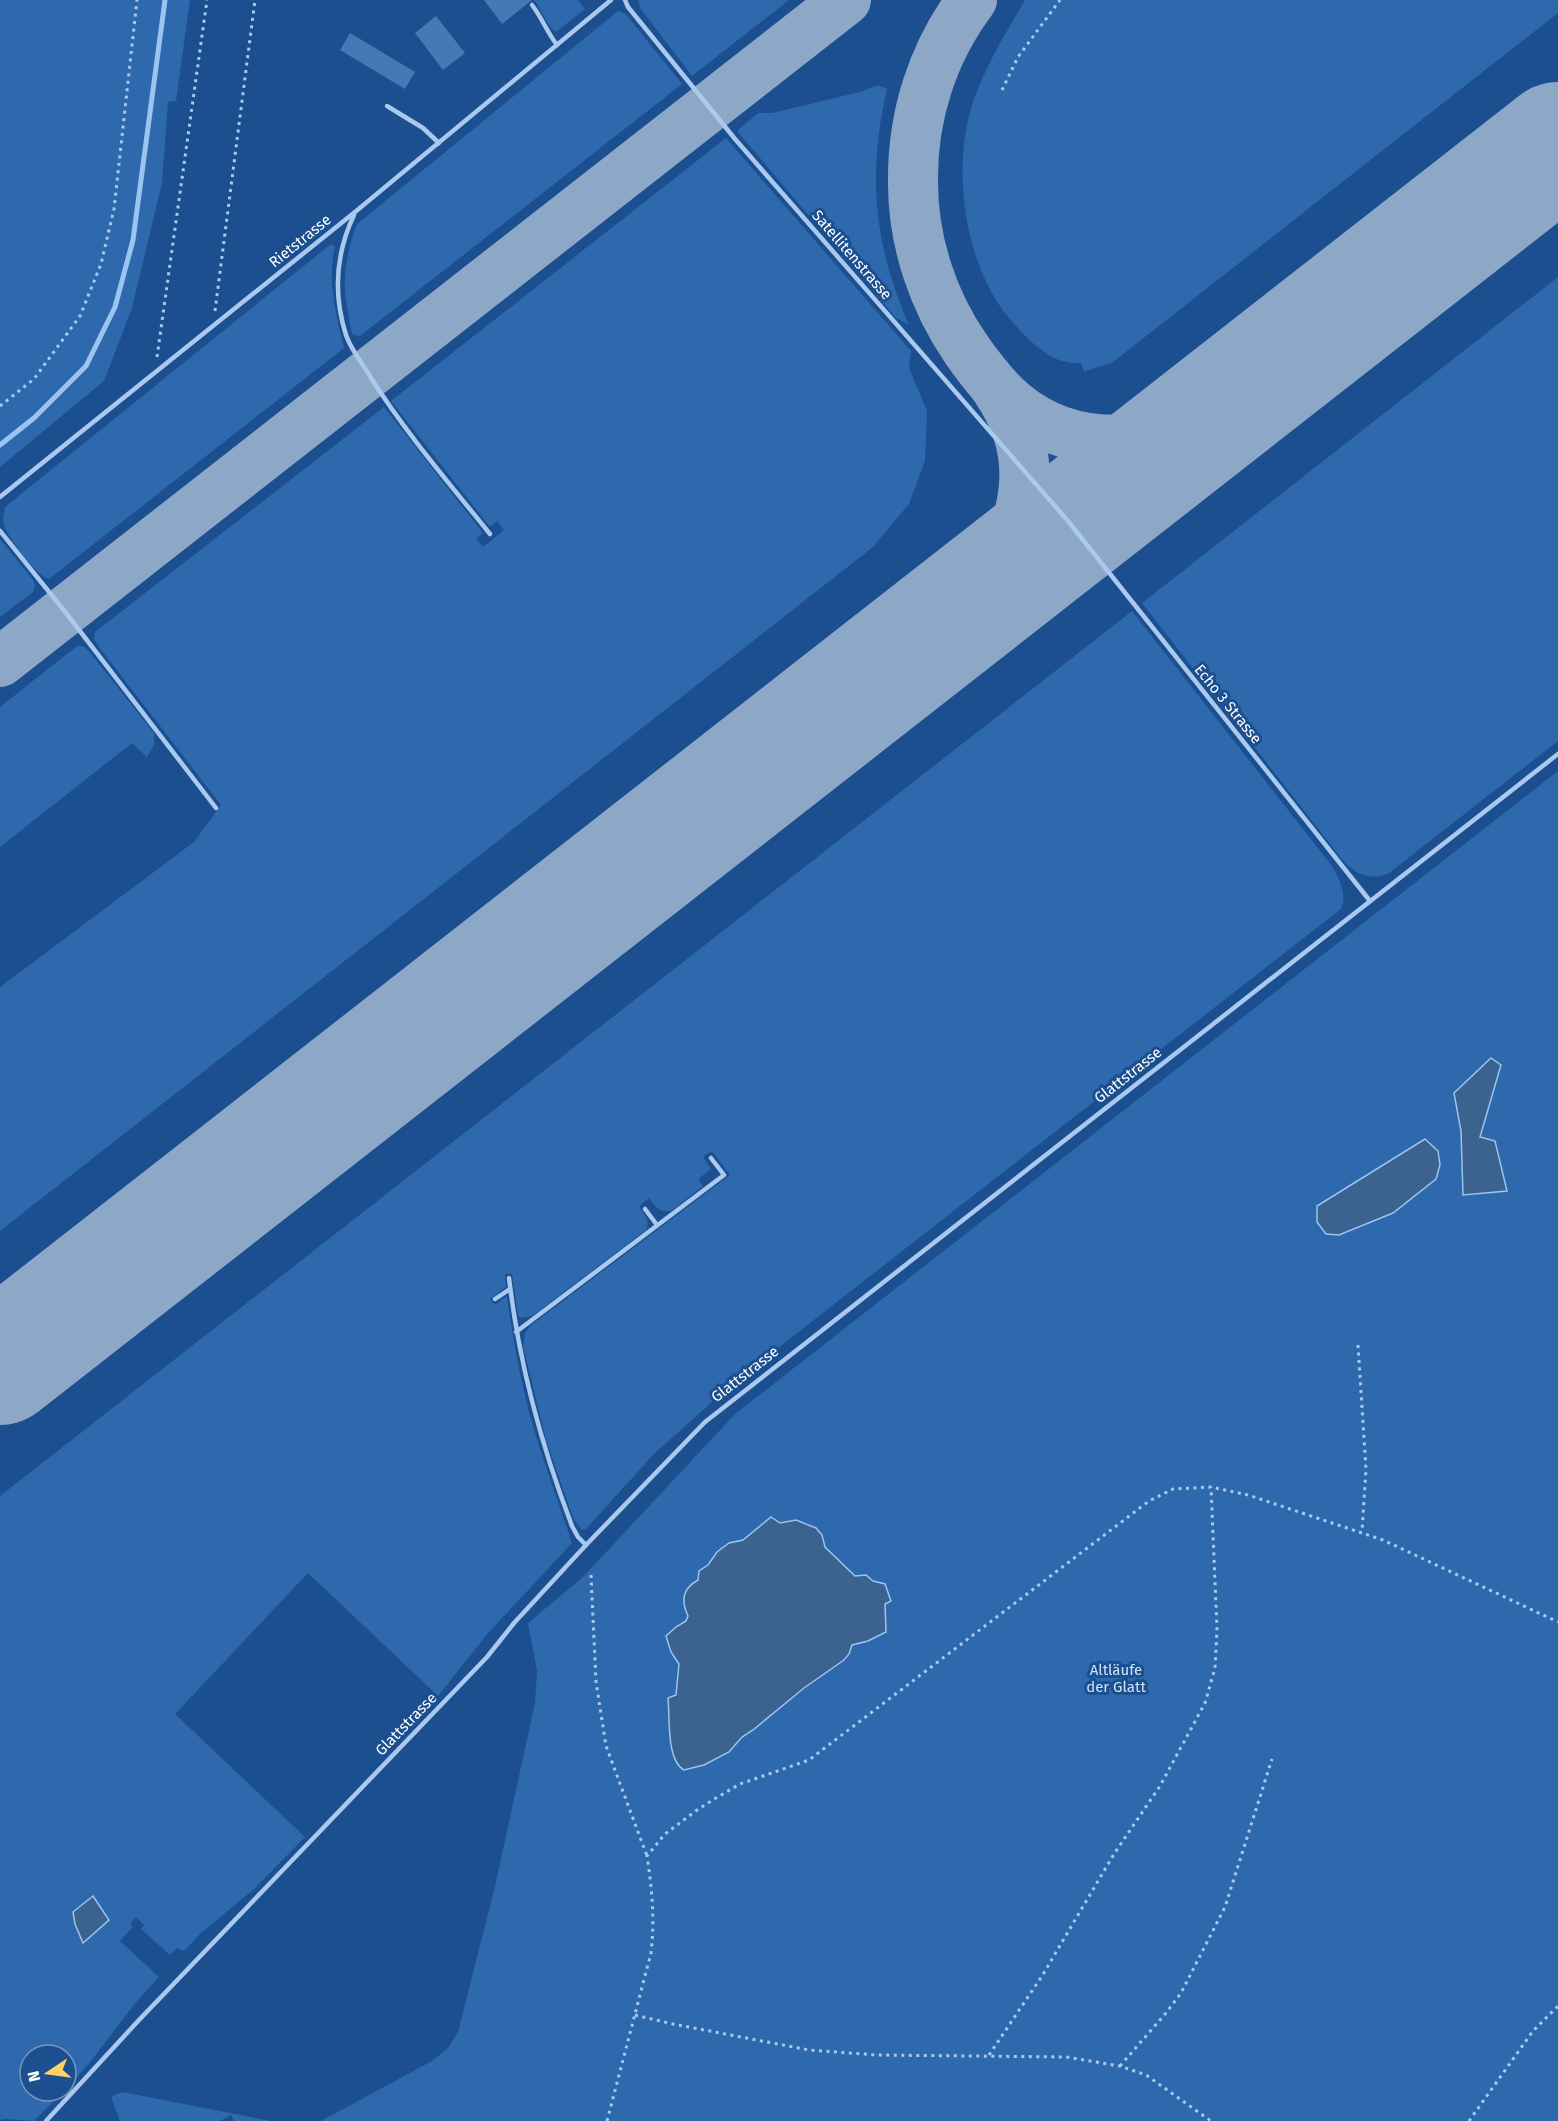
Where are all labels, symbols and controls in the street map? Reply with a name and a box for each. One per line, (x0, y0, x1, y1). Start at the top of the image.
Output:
street label: Satellitenstrasse (808, 207, 896, 303)
street label: Rietstrasse (265, 211, 335, 271)
street label: Echo 3 Strasse (1191, 661, 1265, 747)
street label: Glattstrasse (1091, 1043, 1165, 1107)
street label: Glattstrasse (708, 1342, 782, 1406)
park label: Altläufe der Glatt (1086, 1661, 1146, 1696)
street label: Glattstrasse (372, 1689, 440, 1759)
north arrow (18, 2043, 78, 2103)
text: N (23, 2069, 44, 2084)

